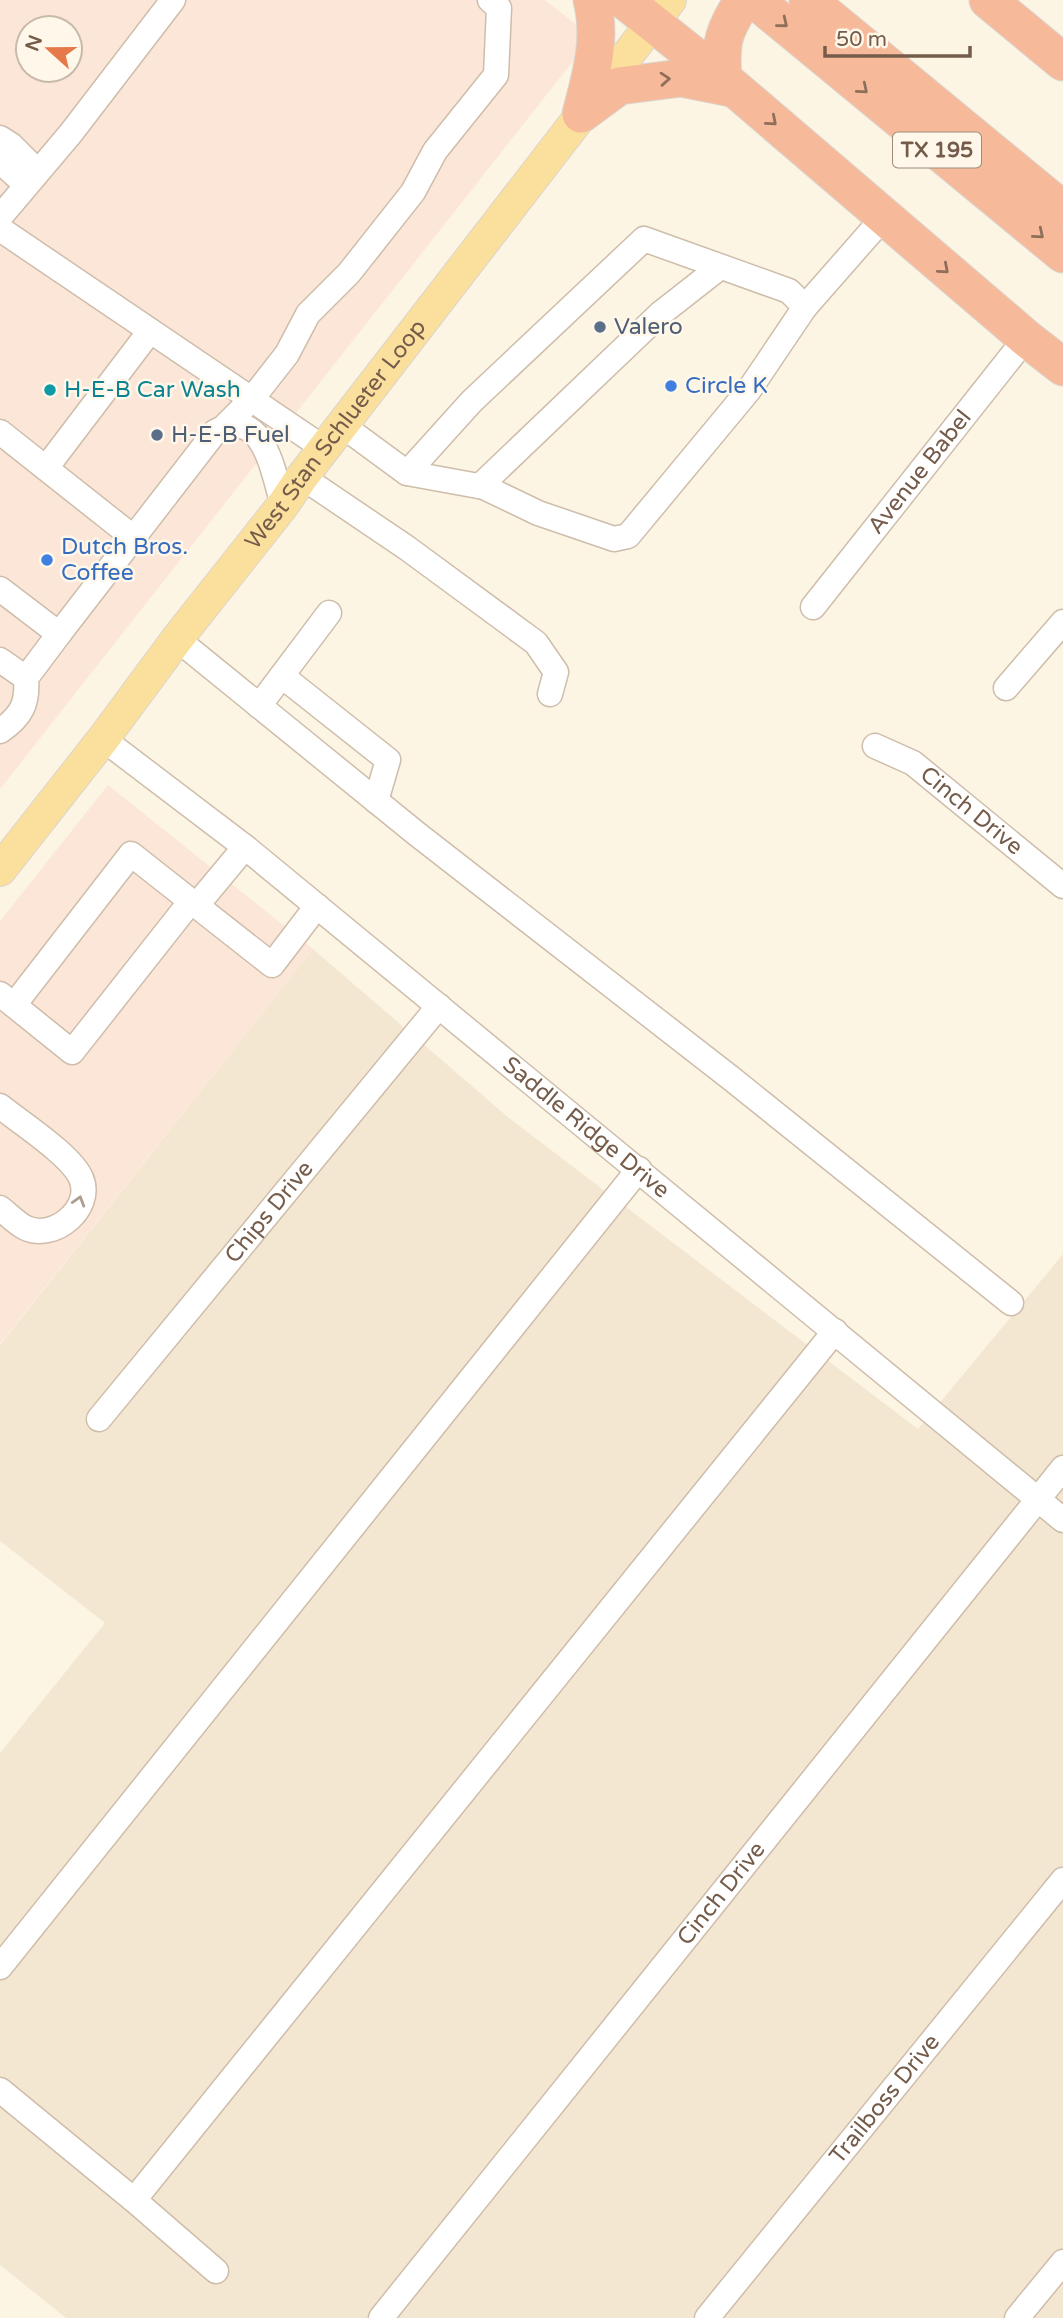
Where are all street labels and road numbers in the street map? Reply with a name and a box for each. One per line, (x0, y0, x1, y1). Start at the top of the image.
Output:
road number: TX 195 (893, 132, 981, 168)
street label: West Stan Schlueter Loop (239, 314, 432, 555)
street label: Avenue Babel (862, 404, 977, 540)
street label: Cinch Drive (914, 760, 1028, 861)
street label: Saddle Ridge Drive (497, 1051, 675, 1204)
street label: Chips Drive (219, 1155, 320, 1269)
street label: Cinch Drive (672, 1836, 771, 1951)
street label: Trailboss Drive (824, 2029, 946, 2170)

